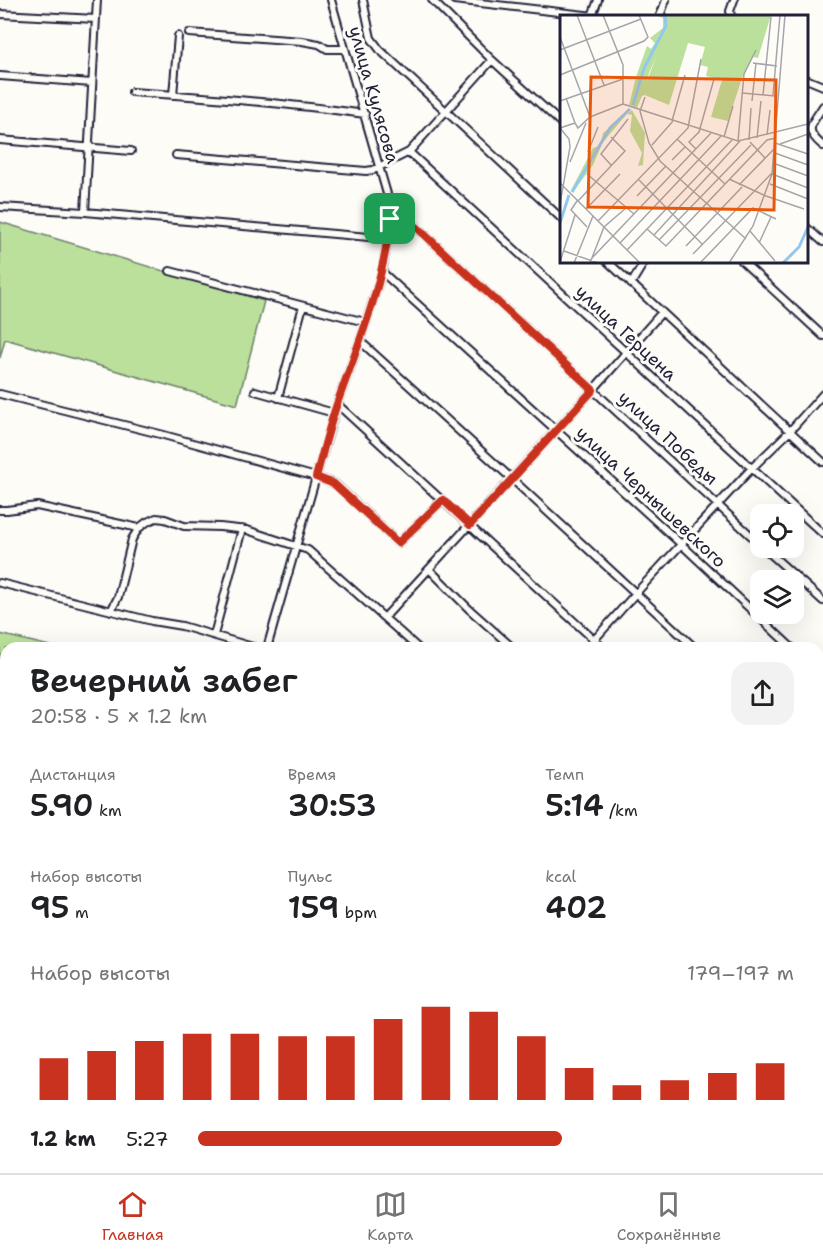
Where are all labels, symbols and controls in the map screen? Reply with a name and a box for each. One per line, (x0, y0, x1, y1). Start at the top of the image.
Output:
inset map (560, 15, 808, 262)
street label: улица Кулясова (343, 24, 405, 166)
pin (364, 193, 415, 244)
icon: arrive (373, 202, 406, 235)
street label: улица Герцена (570, 280, 682, 386)
street label: улица Победы (613, 386, 723, 490)
street label: улица Чернышевского (571, 421, 731, 573)
map controls (750, 504, 804, 624)
button: locate (750, 504, 804, 558)
button: layers (750, 570, 804, 624)
text: Вечерний забег (30, 658, 298, 703)
button: share (731, 662, 794, 725)
text: 20:58 · 5 × 1.2 km (30, 703, 207, 729)
text: Дистанция (30, 764, 116, 785)
text: Время (288, 764, 336, 785)
text: Темп (545, 764, 584, 785)
text: 5.90 (30, 785, 94, 826)
text: 30:53 (288, 785, 377, 826)
text: 5:14 (545, 785, 604, 826)
text: km (94, 800, 122, 821)
text: /km (604, 800, 638, 821)
text: Набор высоты (30, 866, 142, 887)
text: Пульс (288, 866, 333, 887)
text: kcal (545, 866, 576, 887)
text: 95 (30, 887, 70, 928)
text: 159 (288, 887, 339, 928)
text: 402 (545, 887, 607, 928)
text: m (70, 902, 89, 923)
text: bpm (339, 902, 377, 923)
text: Набор высоты (30, 960, 170, 986)
text: 179–197 m (687, 960, 794, 986)
text: 1.2 km (30, 1126, 96, 1152)
text: 5:27 (126, 1126, 169, 1152)
tab: Главная (102, 1188, 164, 1245)
tab: Карта (367, 1188, 413, 1245)
tab: Сохранённые (617, 1188, 721, 1245)

